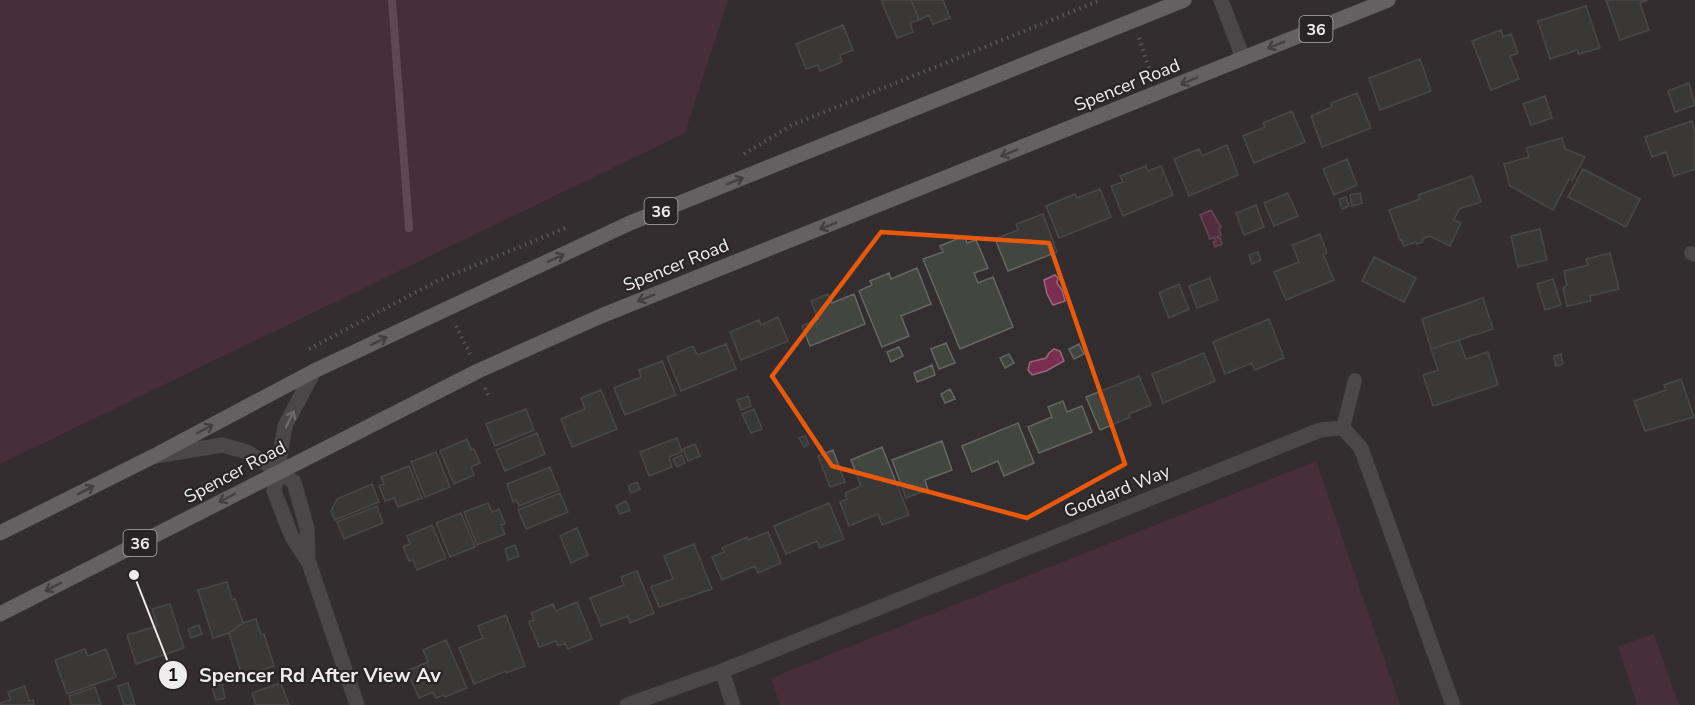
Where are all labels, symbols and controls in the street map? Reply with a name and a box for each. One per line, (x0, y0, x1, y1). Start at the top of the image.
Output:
road number: 36 (1300, 16, 1332, 42)
one-way arrow (1267, 40, 1285, 51)
street label: Spencer Road (1071, 53, 1183, 117)
one-way arrow (1181, 76, 1199, 87)
one-way arrow (1000, 149, 1018, 160)
one-way arrow (725, 175, 744, 186)
road number: 36 (644, 198, 678, 224)
one-way arrow (819, 221, 837, 232)
street label: Spencer Road (620, 233, 732, 297)
one-way arrow (546, 252, 564, 263)
one-way arrow (638, 293, 656, 304)
one-way arrow (370, 334, 388, 346)
one-way arrow (284, 410, 296, 428)
one-way arrow (196, 423, 214, 434)
street label: Spencer Road (180, 435, 290, 509)
street label: Goddard Way (1060, 459, 1174, 523)
one-way arrow (76, 484, 94, 495)
one-way arrow (219, 492, 236, 504)
road number: 36 (124, 530, 156, 556)
one-way arrow (45, 582, 63, 594)
callout: Spencer Rd After View Av (158, 656, 453, 694)
text: Spencer Rd After View Av (199, 662, 441, 689)
text: 1 (168, 663, 178, 687)

